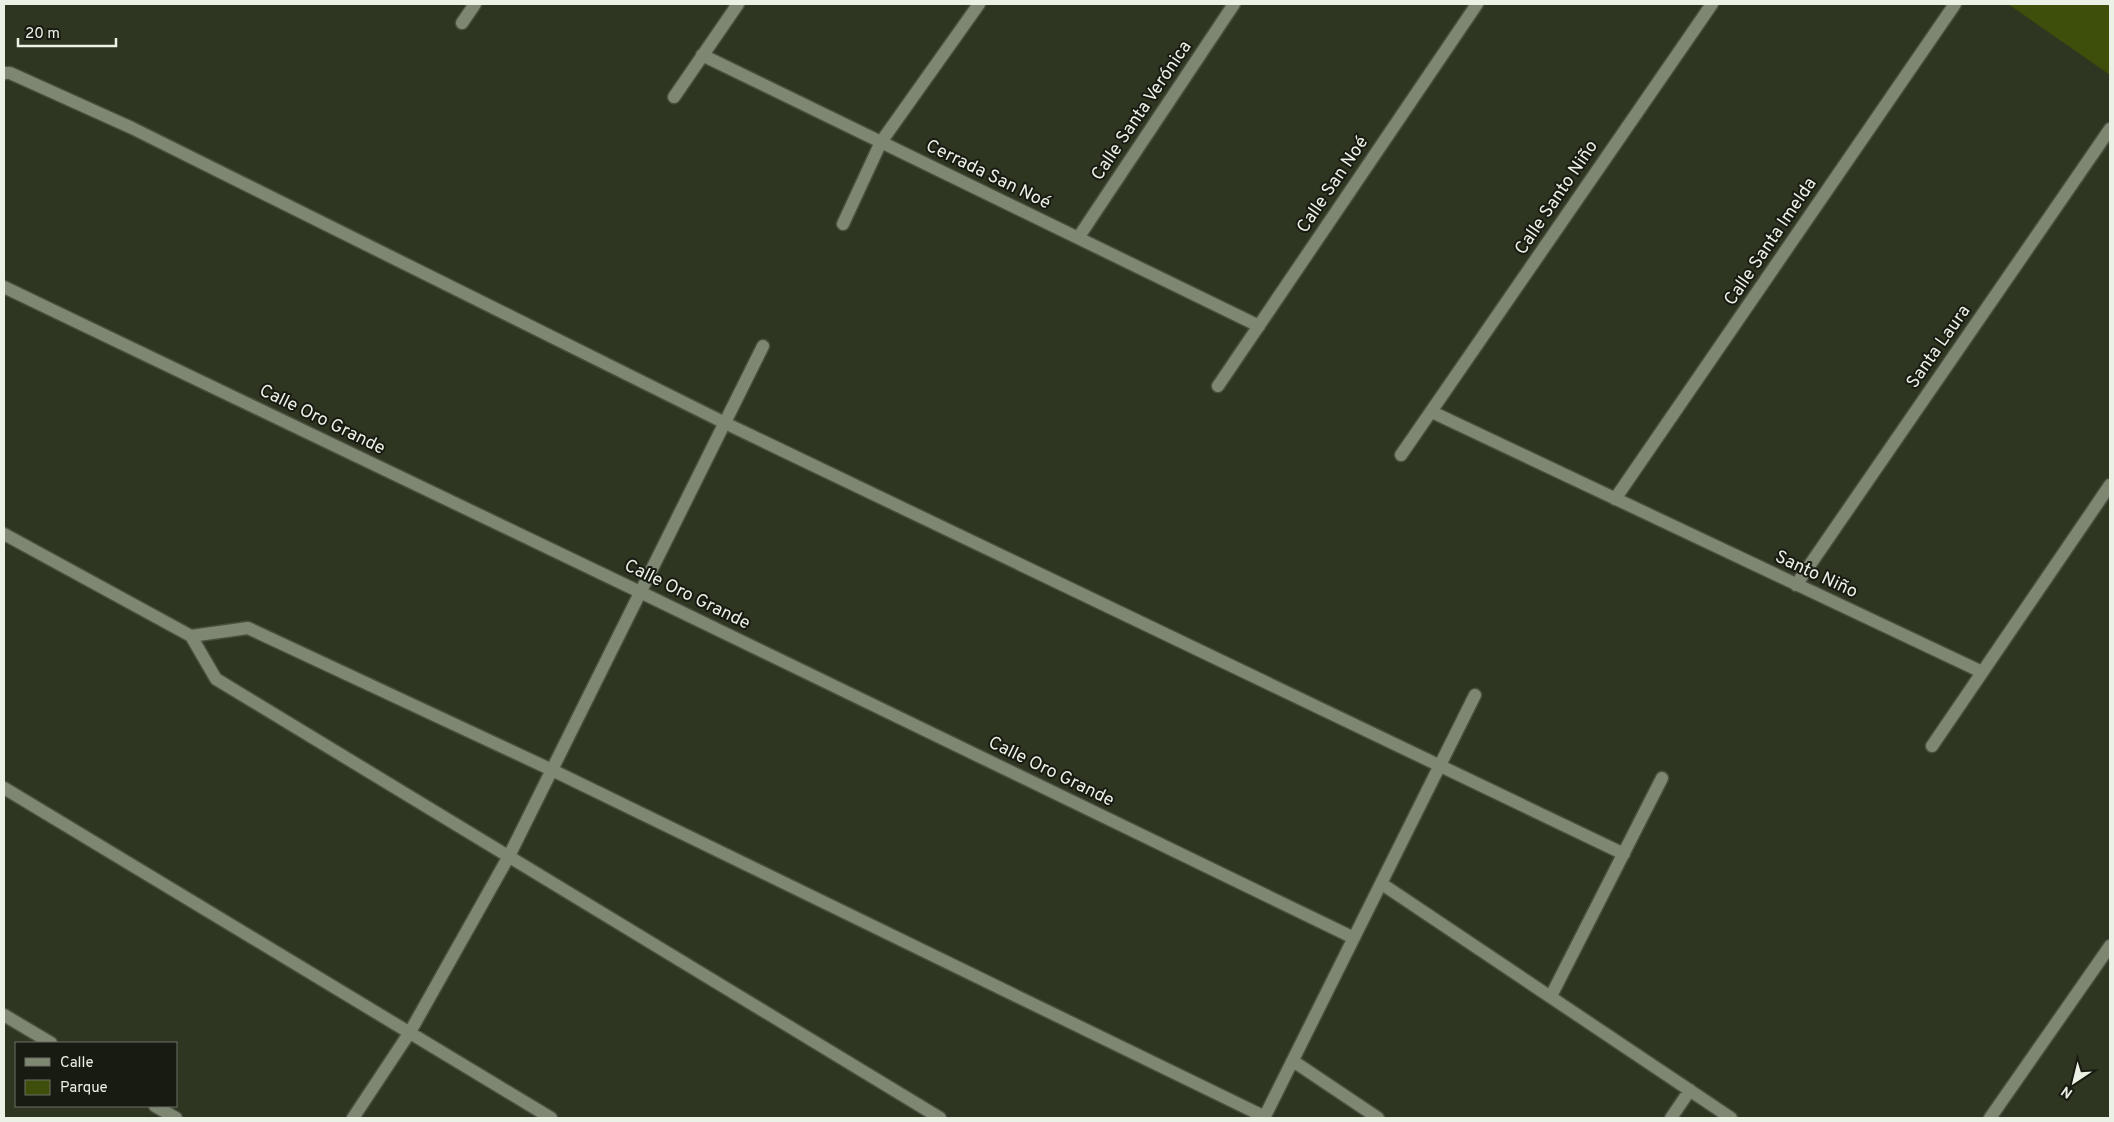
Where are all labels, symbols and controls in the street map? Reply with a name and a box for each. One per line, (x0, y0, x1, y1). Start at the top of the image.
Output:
scale bar (18, 15, 115, 47)
text: 20 m (25, 25, 60, 44)
street label: Calle Santa Verónica (1087, 37, 1197, 185)
street label: Calle San Noé (1292, 132, 1374, 238)
street label: Cerrada San Noé (922, 135, 1054, 215)
street label: Calle Santo Niño (1510, 136, 1604, 260)
street label: Calle Santa Imelda (1720, 174, 1822, 310)
street label: Santa Laura (1902, 301, 1976, 393)
street label: Calle Oro Grande (255, 380, 389, 460)
street label: Santo Niño (1771, 546, 1861, 604)
street label: Calle Oro Grande (620, 555, 754, 635)
street label: Calle Oro Grande (984, 732, 1118, 812)
legend (15, 1042, 178, 1107)
text: Calle (60, 1054, 94, 1073)
north arrow (2049, 1057, 2099, 1107)
text: Parque (60, 1079, 108, 1098)
text: N (2058, 1082, 2076, 1101)

